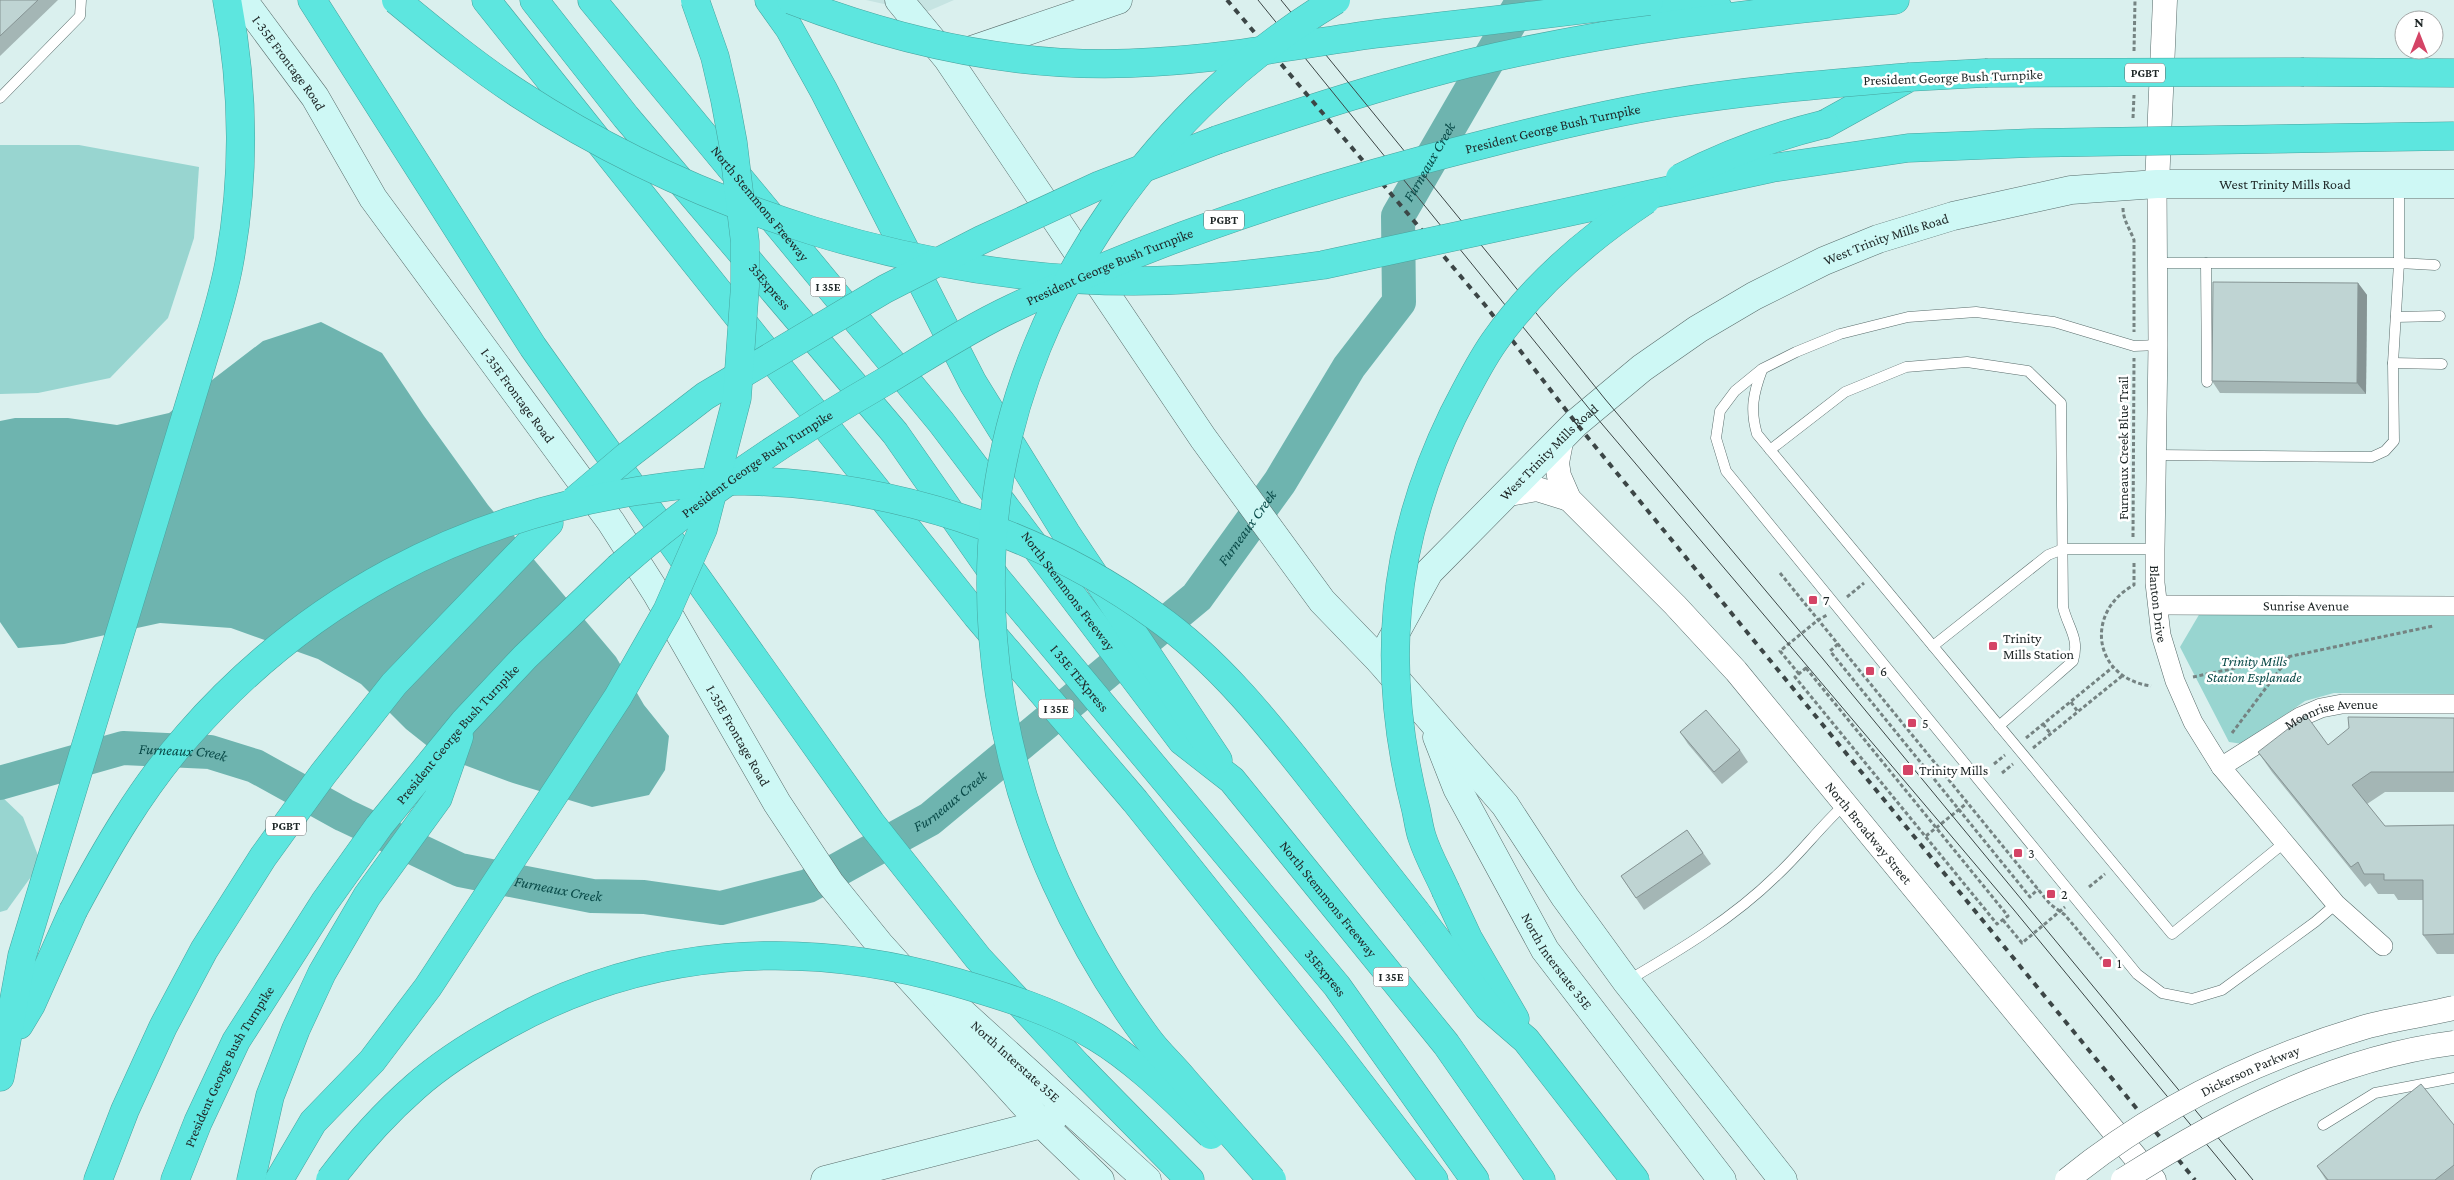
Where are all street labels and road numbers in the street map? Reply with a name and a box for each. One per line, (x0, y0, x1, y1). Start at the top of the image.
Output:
street label: I-35E Frontage Road (249, 12, 329, 114)
road number: PGBT (2125, 64, 2165, 82)
street label: President George Bush Turnpike (1863, 66, 2043, 88)
street label: President George Bush Turnpike (1463, 100, 1642, 157)
street label: North Stemmons Freeway (708, 142, 813, 265)
street label: West Trinity Mills Road (2219, 176, 2351, 192)
road number: PGBT (1204, 210, 1244, 230)
street label: West Trinity Mills Road (1821, 210, 1951, 268)
street label: President George Bush Turnpike (1023, 225, 1195, 309)
street label: 35Express (746, 260, 794, 313)
road number: I 35E (810, 278, 846, 296)
street label: I-35E Frontage Road (478, 345, 558, 446)
street label: Furneaux Creek Blue Trail (2115, 376, 2131, 520)
street label: West Trinity Mills Road (1496, 400, 1602, 504)
street label: President George Bush Turnpike (678, 406, 835, 521)
street label: North Stemmons Freeway (1018, 528, 1119, 654)
street label: Blanton Drive (2147, 565, 2171, 644)
street label: Sunrise Avenue (2263, 597, 2349, 614)
street label: I 35E TEXpress (1047, 642, 1113, 716)
street label: President George Bush Turnpike (392, 661, 522, 807)
street label: I-35E Frontage Road (703, 682, 774, 789)
street label: Moonrise Avenue (2281, 696, 2378, 733)
road number: I 35E (1038, 700, 1074, 719)
street label: North Broadway Street (1822, 779, 1916, 888)
road number: PGBT (266, 816, 306, 836)
street label: North Stemmons Freeway (1277, 838, 1381, 961)
street label: North Interstate 35E (1518, 910, 1596, 1013)
street label: 35Express (1302, 946, 1350, 1000)
road number: I 35E (1374, 968, 1408, 986)
street label: President George Bush Turnpike (181, 983, 277, 1149)
street label: North Interstate 35E (968, 1017, 1064, 1106)
street label: Dickerson Parkway (2198, 1042, 2302, 1100)

